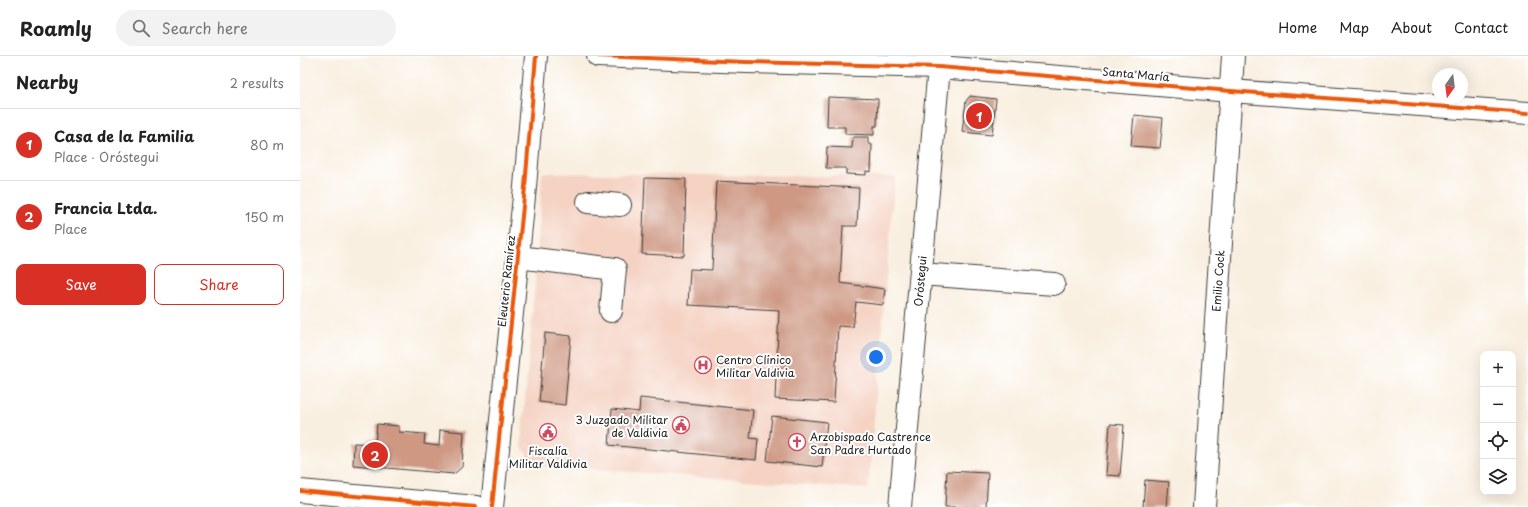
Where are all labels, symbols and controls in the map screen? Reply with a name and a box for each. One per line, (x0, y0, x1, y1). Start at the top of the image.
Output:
search box (116, 10, 396, 46)
text: Roamly (20, 14, 92, 42)
text: Search here (162, 16, 248, 39)
icon: search (130, 17, 152, 39)
text: Home (1278, 17, 1317, 38)
text: Map (1339, 17, 1369, 38)
text: About (1391, 17, 1432, 38)
text: Contact (1454, 17, 1508, 38)
street label: Santa María (1102, 63, 1170, 85)
north arrow (1432, 68, 1468, 104)
text: Nearby (16, 69, 78, 95)
text: 2 results (230, 73, 284, 92)
pin: 1 (966, 101, 992, 131)
text: Casa de la Familia (54, 124, 194, 147)
text: 1 (26, 135, 32, 154)
text: 80 m (250, 135, 284, 154)
text: Place · Oróstegui (54, 147, 159, 166)
text: Francia Ltda. (54, 196, 158, 219)
text: 2 (24, 207, 34, 226)
text: 150 m (245, 207, 284, 226)
text: Place (54, 219, 87, 238)
street label: Eleuterio Ramírez (493, 234, 519, 328)
street label: Emilio Cock (1207, 249, 1229, 312)
street label: Oróstegui (909, 255, 931, 307)
button: Save (16, 264, 146, 305)
button: Share (154, 264, 284, 305)
your location (866, 347, 886, 367)
place label: Centro Clínico Militar Valdivia (716, 351, 795, 381)
map controls (1480, 351, 1516, 495)
button: + (1480, 351, 1516, 387)
hospital icon: Centro Clínico Militar Valdivia (693, 355, 713, 375)
button: − (1480, 387, 1516, 423)
place label: 3 Juzgado Militar de Valdivia (576, 411, 668, 441)
public building icon: 3 Juzgado Militar de Valdivia (671, 415, 691, 435)
public building icon: Fiscalía Militar Valdivia (538, 422, 558, 442)
button: locate (1480, 423, 1516, 459)
place label: Arzobispado Castrence San Padre Hurtado (810, 428, 931, 458)
church icon: Arzobispado Castrence San Padre Hurtado (787, 432, 807, 452)
pin: 2 (362, 440, 388, 470)
place label: Fiscalía Militar Valdivia (509, 442, 587, 472)
button: layers (1480, 459, 1516, 495)

